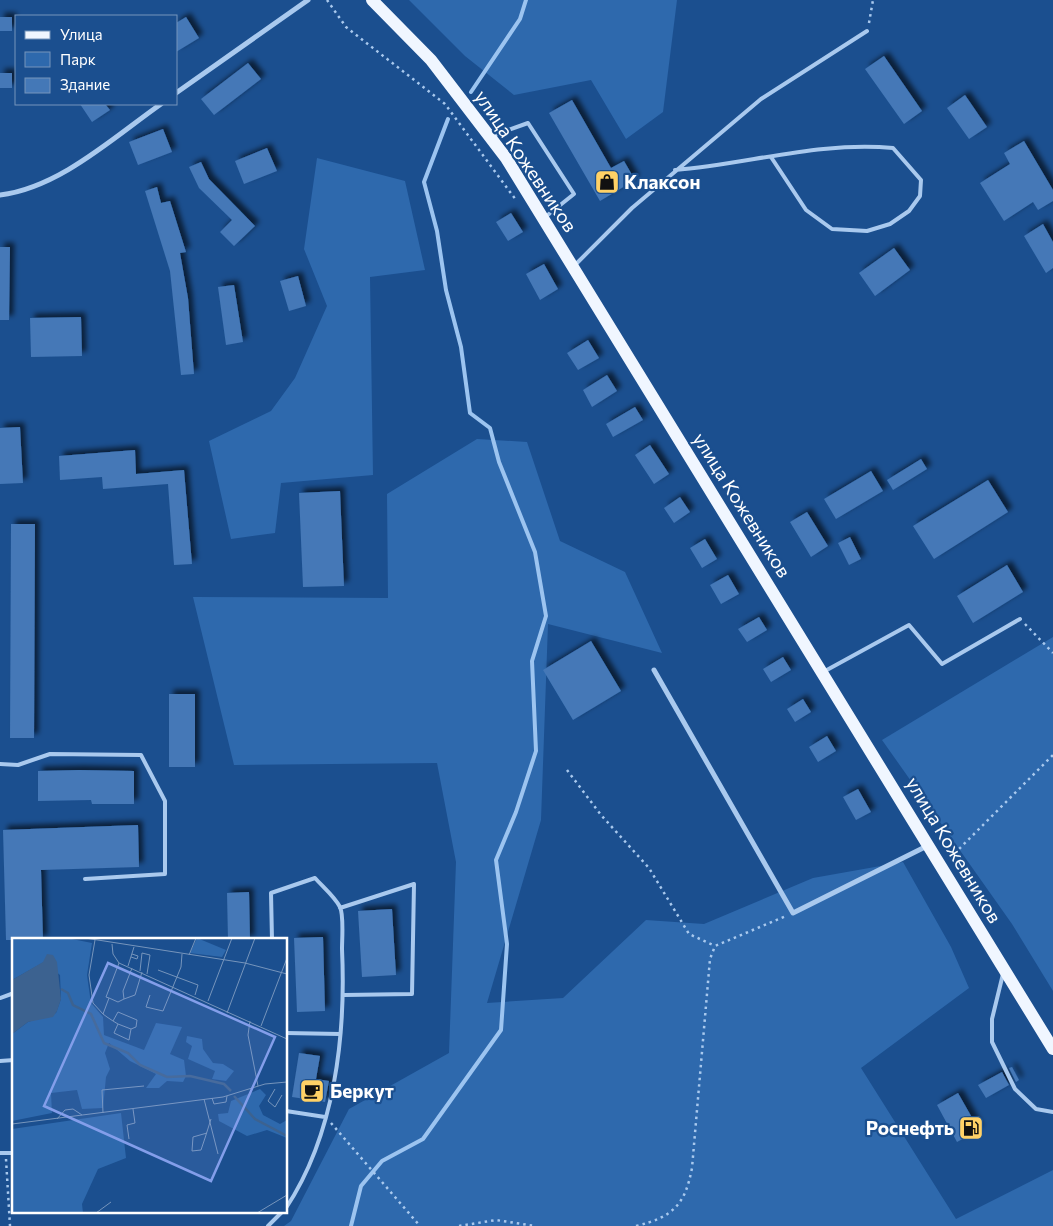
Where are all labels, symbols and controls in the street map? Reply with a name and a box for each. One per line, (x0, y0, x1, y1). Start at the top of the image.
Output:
legend (15, 15, 178, 105)
text: Улица (60, 25, 102, 43)
text: Парк (60, 50, 96, 68)
text: Здание (60, 75, 110, 93)
street label: улица Кожевников (470, 85, 582, 236)
shop icon: Клаксон (594, 169, 620, 195)
place label: Клаксон (624, 170, 700, 193)
street label: улица Кожевников (689, 428, 796, 581)
street label: улица Кожевников (902, 773, 1007, 927)
inset map (12, 938, 288, 1214)
cafe icon: Беркут (299, 1078, 325, 1104)
place label: Беркут (330, 1079, 394, 1102)
fuel station icon: Роснефть (958, 1115, 984, 1141)
place label: Роснефть (866, 1116, 954, 1139)

